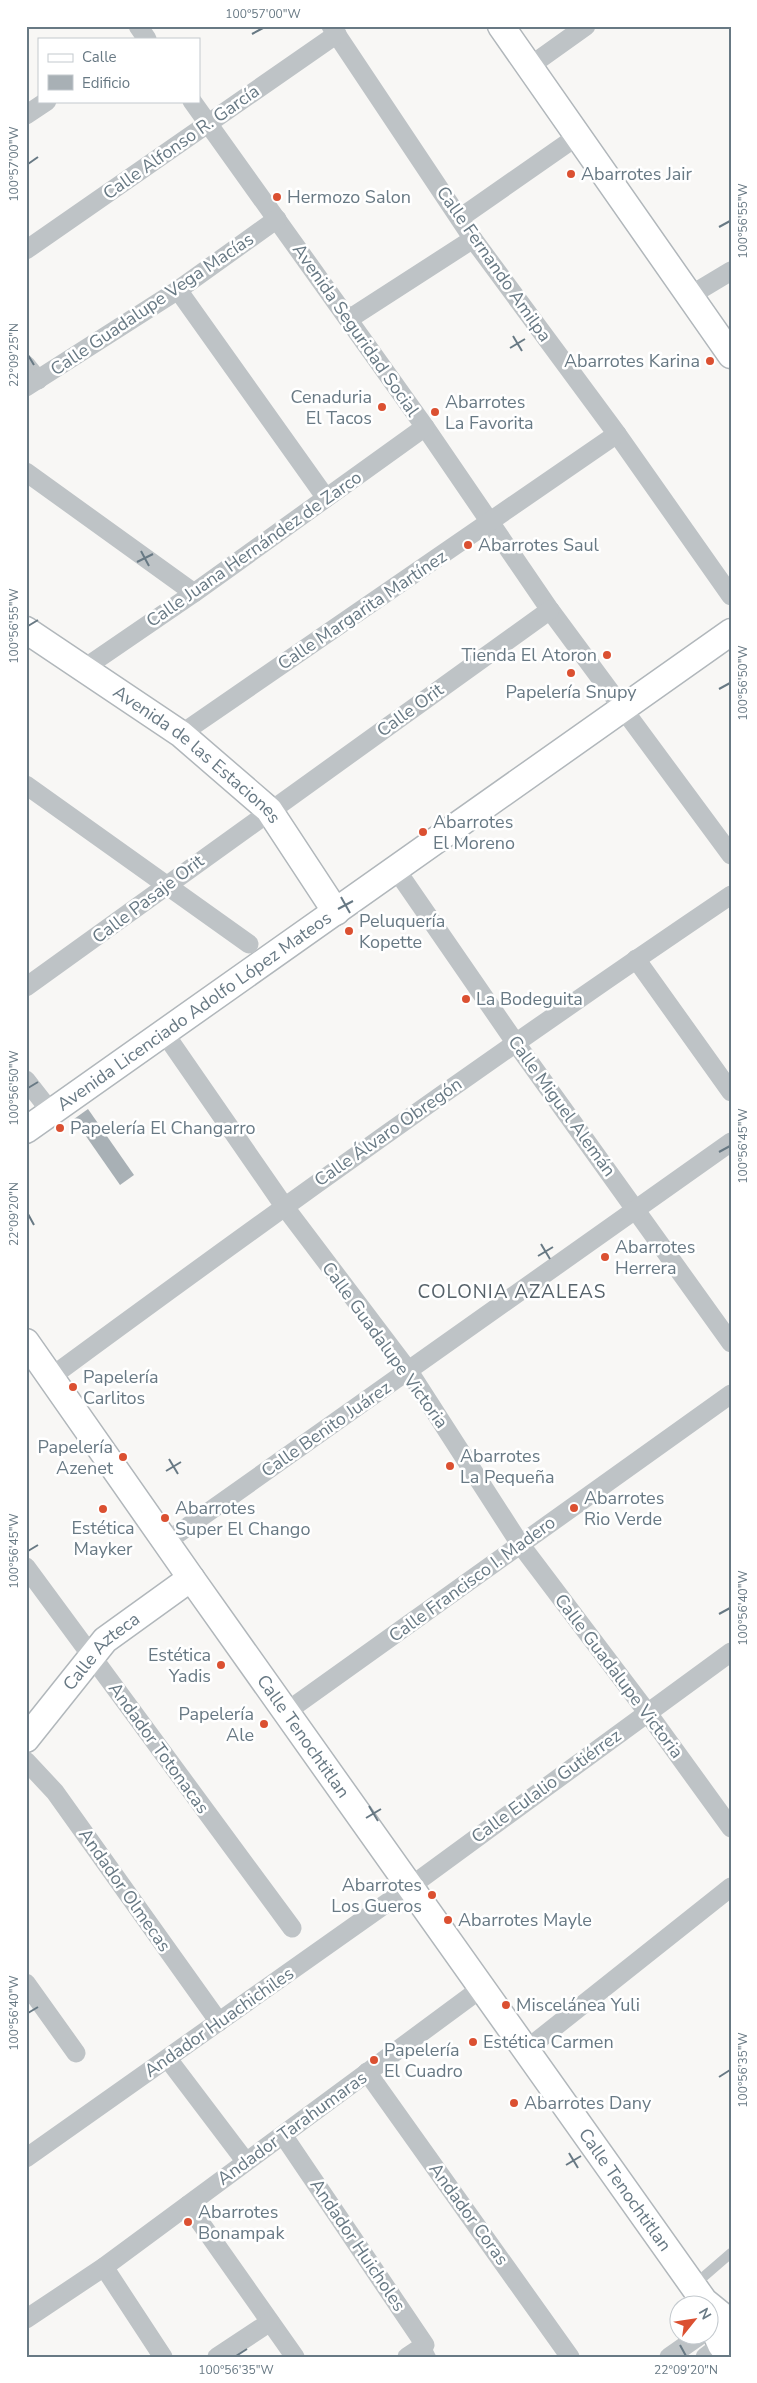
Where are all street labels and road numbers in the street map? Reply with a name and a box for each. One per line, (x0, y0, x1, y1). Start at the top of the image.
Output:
street label: Calle Alfonso R. García (98, 79, 264, 205)
street label: Calle Fernando Amilpa (431, 181, 557, 347)
street label: Calle Guadalupe Vega Macías (46, 227, 258, 381)
street label: Avenida Seguridad Social (287, 239, 425, 422)
street label: Calle Juana Hernández de Zarco (142, 465, 366, 633)
street label: Calle Margarita Martínez (273, 544, 451, 676)
street label: Calle Orit (372, 677, 449, 742)
street label: Avenida de las Estaciones (108, 680, 287, 828)
street label: Calle Pasaje Orit (87, 849, 209, 949)
street label: Avenida Licenciado Adolfo López Mateos (52, 906, 336, 1116)
street label: Calle Miguel Alemán (503, 1031, 621, 1181)
street label: Calle Álvaro Obregón (309, 1072, 467, 1192)
street label: Calle Guadalupe Victoria (316, 1257, 454, 1433)
street label: Calle Benito Juárez (257, 1375, 395, 1483)
street label: Calle Francisco I. Madero (384, 1510, 560, 1648)
street label: Calle Guadalupe Victoria (549, 1589, 689, 1763)
street label: Calle Azteca (57, 1607, 144, 1695)
street label: Calle Tenochtitlan (251, 1670, 355, 1803)
street label: Andador Totonacas (103, 1678, 215, 1818)
street label: Calle Eulalio Gutiérrez (466, 1724, 626, 1848)
street label: Andador Olmecas (73, 1824, 177, 1956)
street label: Andador Huachichiles (140, 1961, 298, 2083)
street label: Andador Tarahumaras (212, 2065, 372, 2191)
street label: Calle Tenochtitlan (573, 2123, 677, 2256)
street label: Andador Coras (424, 2158, 514, 2270)
street label: Andador Huicholes (305, 2174, 411, 2316)

